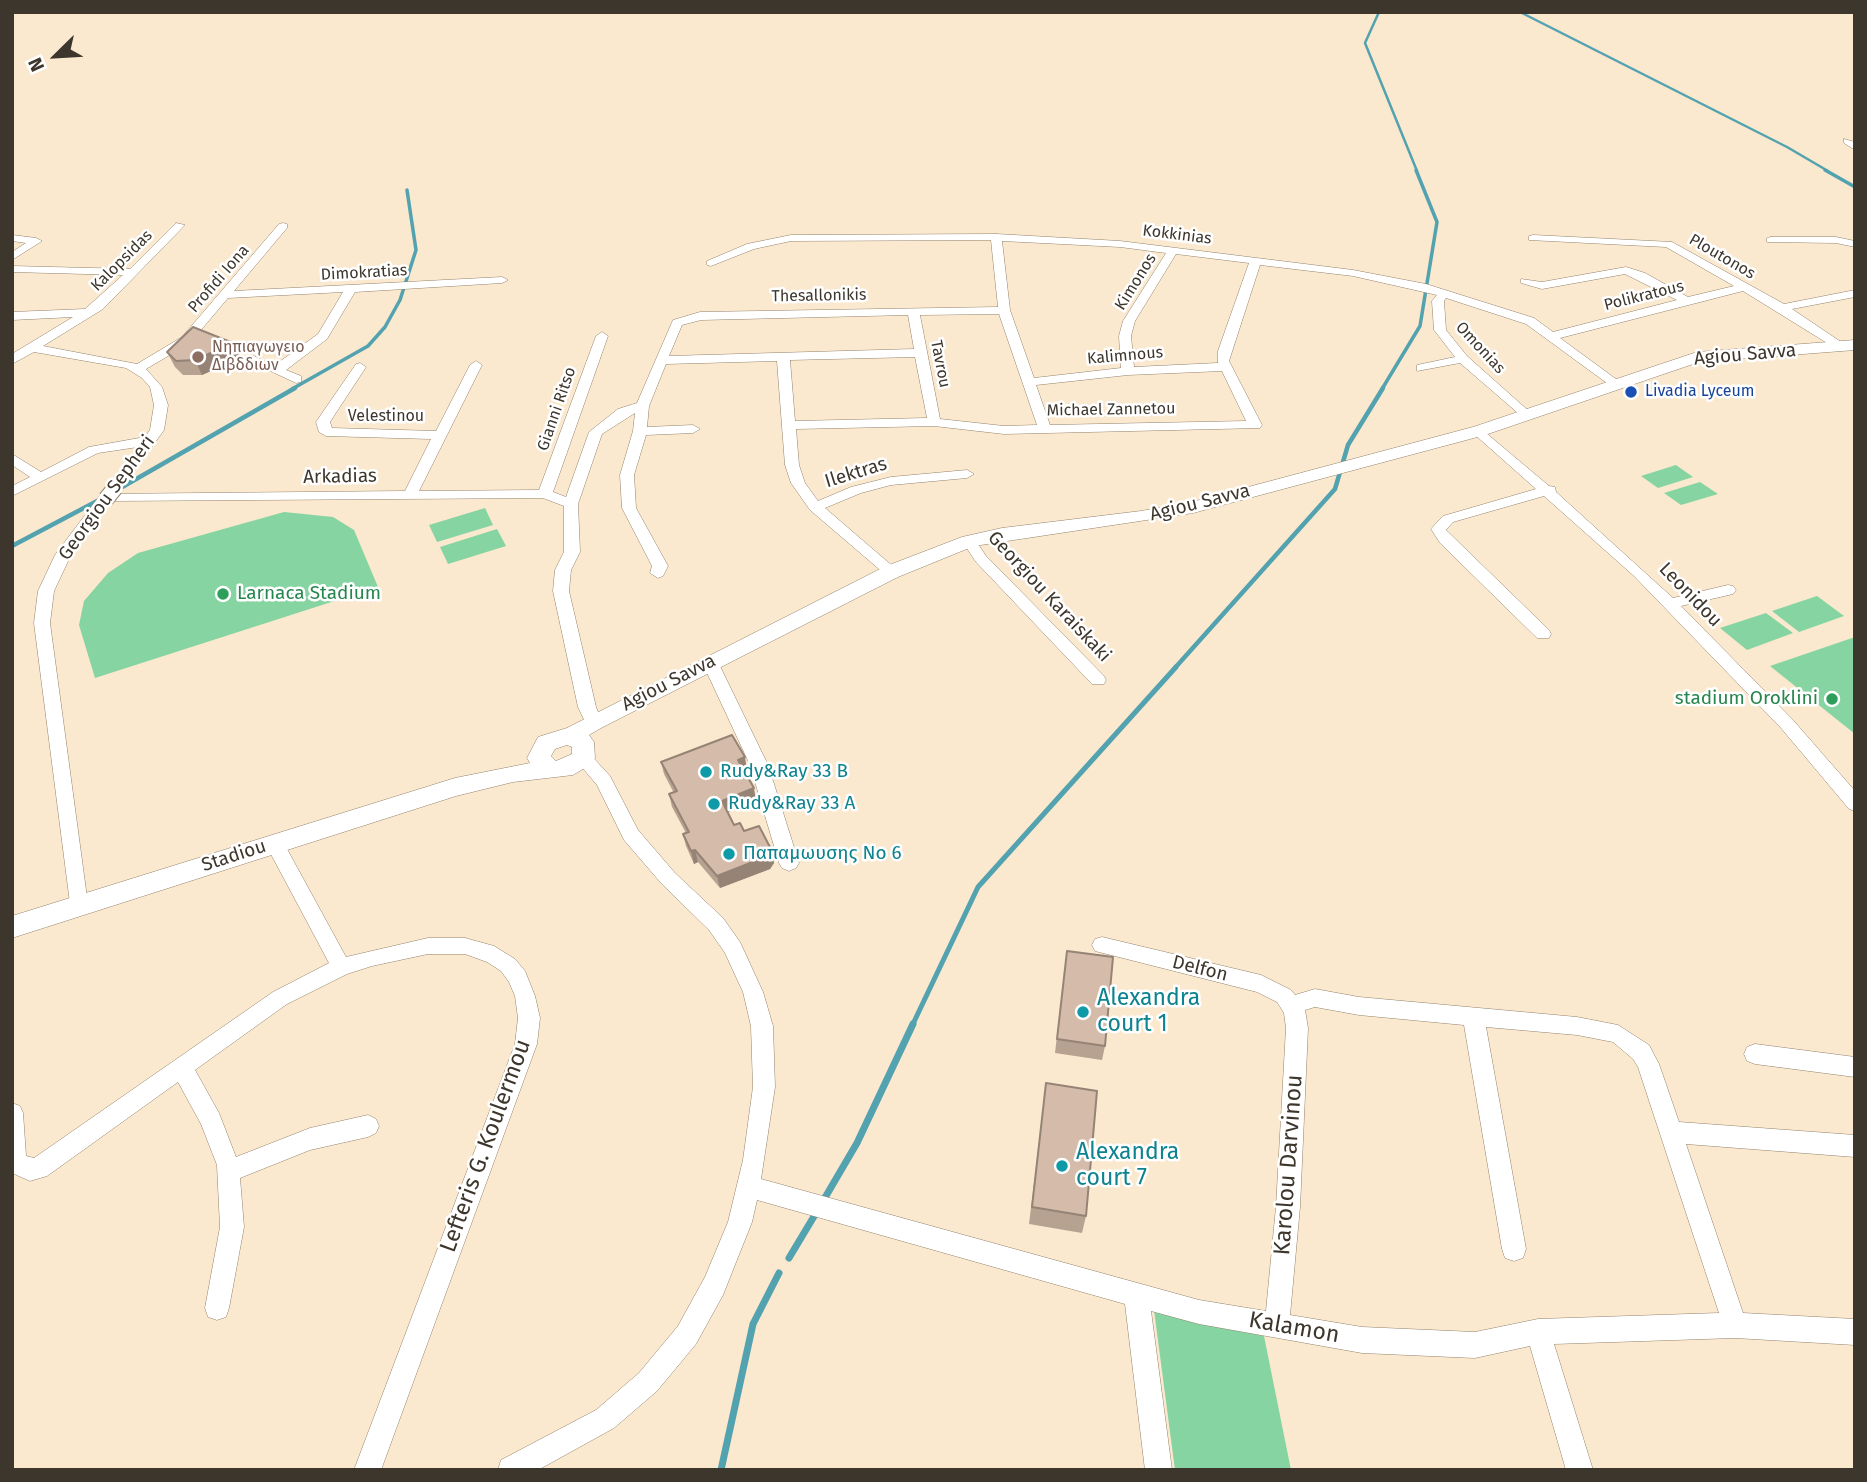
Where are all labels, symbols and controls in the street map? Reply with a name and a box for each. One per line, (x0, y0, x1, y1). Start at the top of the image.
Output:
north arrow (21, 21, 91, 91)
text: N (23, 54, 49, 75)
street label: Kokkinias (1141, 221, 1213, 249)
street label: Kalopsidas (87, 226, 157, 296)
street label: Ploutonos (1685, 230, 1759, 284)
street label: Profidi Iona (184, 241, 254, 317)
street label: Kimonos (1111, 250, 1161, 314)
street label: Dimokratias (320, 261, 408, 285)
street label: Polikratous (1602, 277, 1686, 315)
street label: Thesallonikis (771, 286, 867, 306)
street label: Omonias (1451, 318, 1509, 378)
place label: Νηπιαγωγειο Διβδδιων (212, 338, 305, 376)
street label: Tavrou (926, 339, 954, 389)
street label: Agiou Savva (1693, 339, 1797, 371)
street label: Kalimnous (1086, 343, 1164, 369)
marker: Νηπιαγωγειο Διβδδιων (190, 349, 206, 365)
street label: Gianni Ritso (534, 364, 580, 454)
place label: Livadia Lyceum (1645, 382, 1755, 402)
marker: Livadia Lyceum (1623, 384, 1639, 400)
street label: Michael Zannetou (1046, 399, 1176, 421)
street label: Velestinou (348, 407, 424, 427)
street label: Georgiou Sepheri (54, 431, 160, 565)
street label: Ilektras (822, 453, 890, 493)
street label: Arkadias (303, 465, 377, 489)
street label: Agiou Savva (1148, 480, 1252, 526)
street label: Georgiou Karaiskaki (983, 527, 1115, 667)
street label: Leonidou (1654, 558, 1726, 632)
place label: Larnaca Stadium (237, 583, 381, 605)
marker: Larnaca Stadium (215, 586, 231, 602)
street label: Agiou Savva (618, 650, 720, 716)
place label: stadium Oroklini (1675, 688, 1818, 710)
marker: stadium Oroklini (1824, 691, 1840, 707)
place label: Rudy&Ray 33 B (720, 761, 848, 783)
marker: Rudy&Ray 33 B (698, 764, 714, 780)
place label: Rudy&Ray 33 A (728, 793, 855, 815)
marker: Rudy&Ray 33 A (706, 796, 722, 812)
street label: Stadiou (199, 835, 269, 877)
place label: Παπαμωυσης No 6 (743, 843, 902, 865)
marker: Παπαμωυσης No 6 (721, 846, 737, 862)
street label: Delfon (1170, 951, 1230, 987)
place label: Alexandra court 1 (1097, 985, 1200, 1039)
marker: Alexandra court 1 (1075, 1004, 1091, 1020)
street label: Lefteris G. Koulermou (435, 1036, 537, 1256)
street label: Karolou Darvinou (1269, 1074, 1309, 1256)
place label: Alexandra court 7 (1076, 1139, 1179, 1193)
marker: Alexandra court 7 (1054, 1158, 1070, 1174)
street label: Kalamon (1247, 1306, 1341, 1350)

